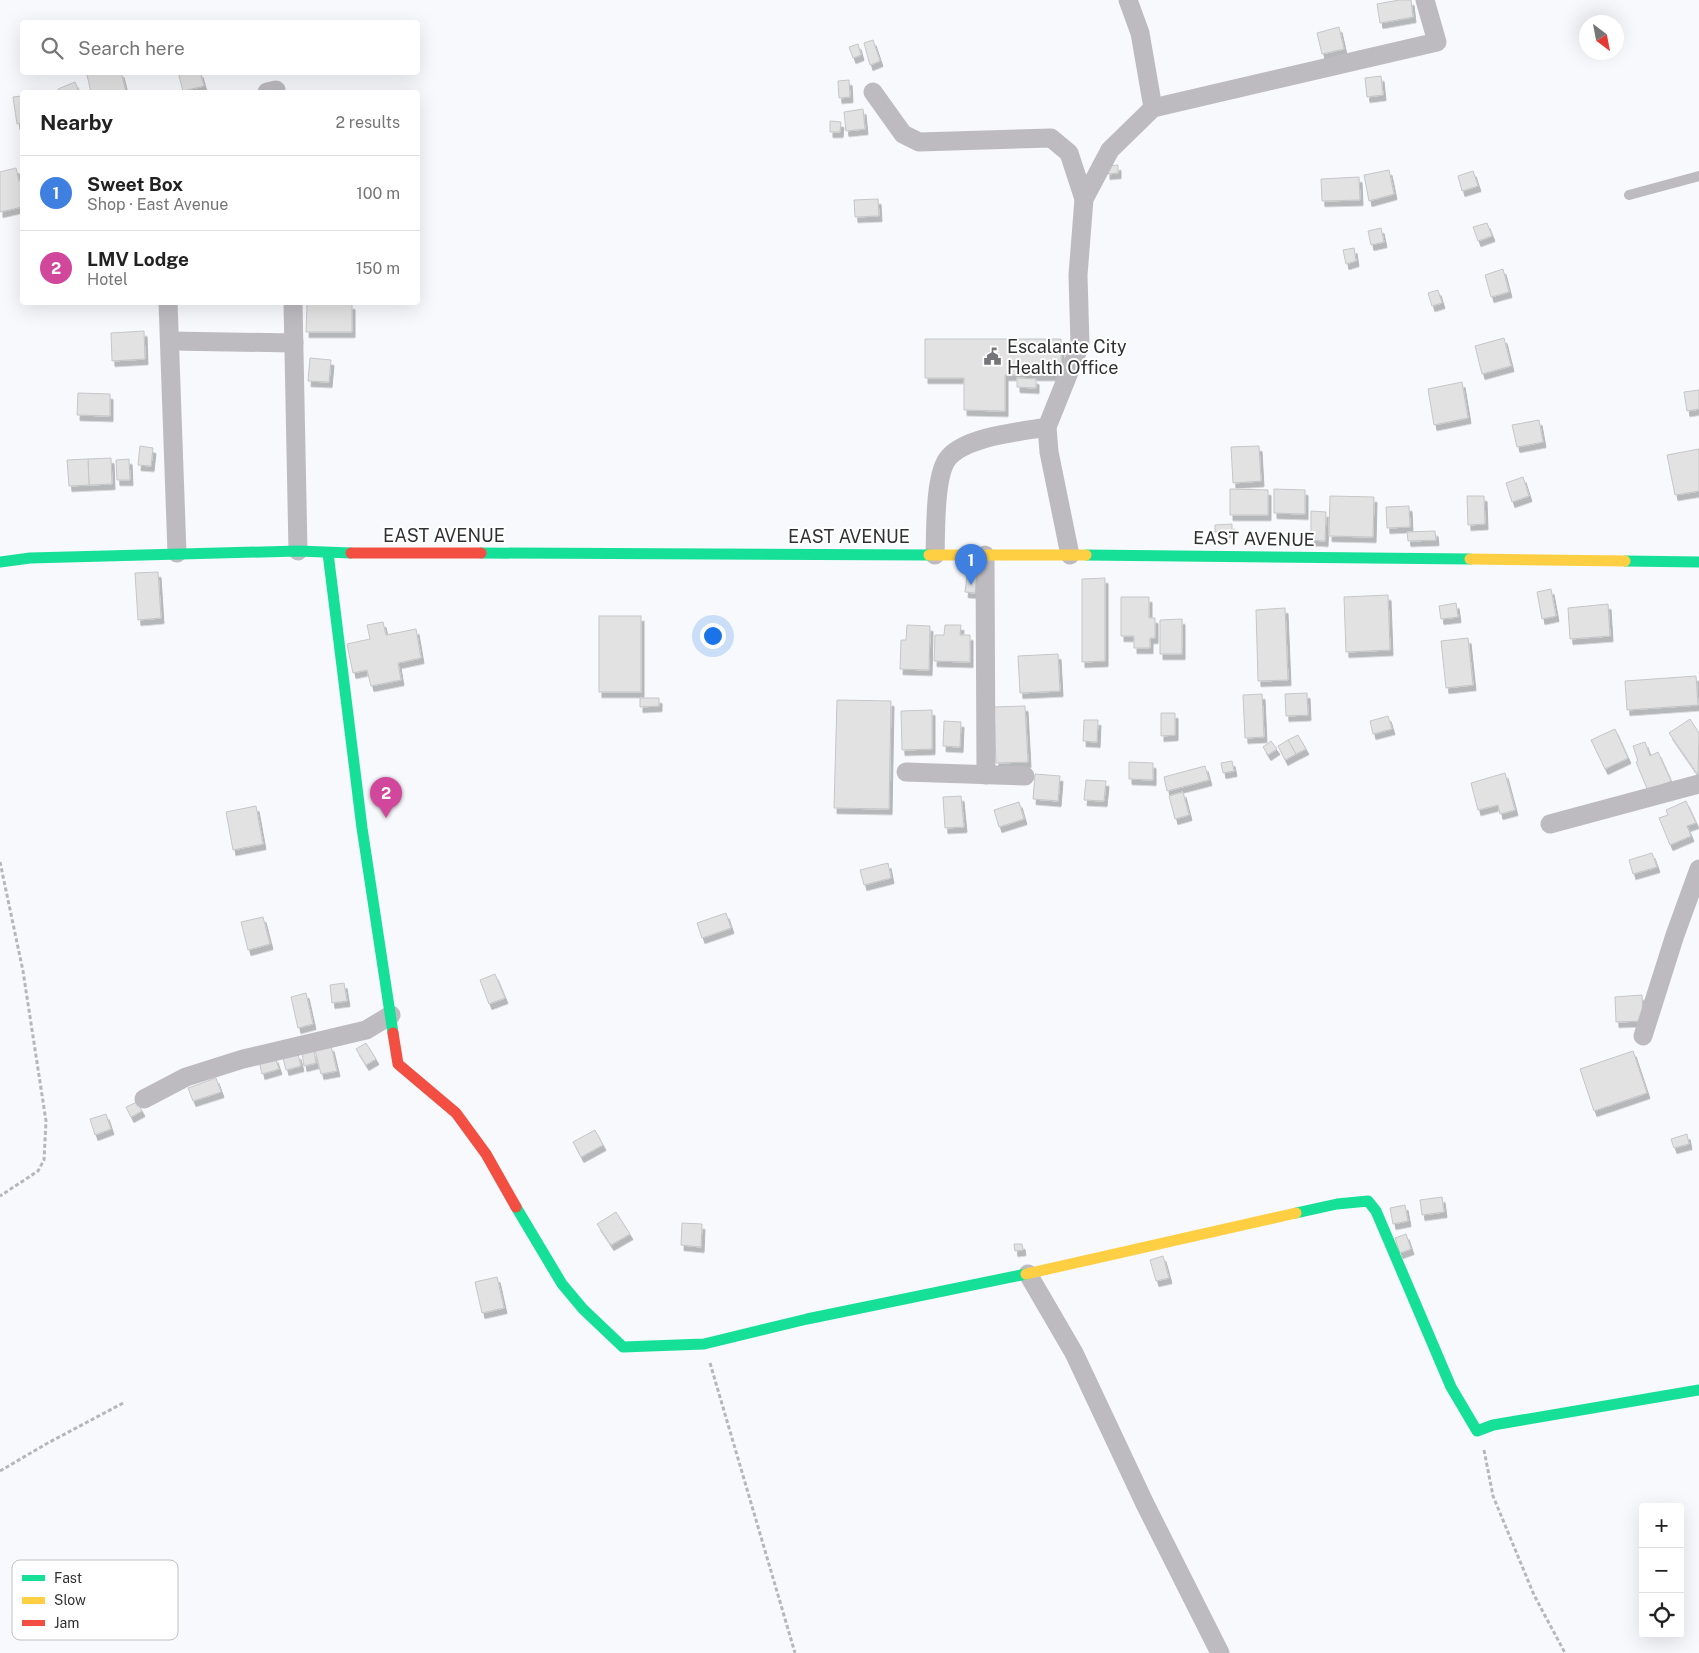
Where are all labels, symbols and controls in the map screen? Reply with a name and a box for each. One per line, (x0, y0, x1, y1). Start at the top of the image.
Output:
north arrow (1579, 15, 1624, 60)
search box (20, 20, 420, 75)
icon: search (38, 34, 66, 62)
text: Search here (78, 37, 185, 59)
text: Nearby (40, 110, 113, 135)
text: 2 results (335, 113, 400, 132)
text: Sweet Box (87, 173, 183, 195)
text: 1 (53, 184, 59, 203)
text: 100 m (356, 184, 400, 203)
text: Shop · East Avenue (87, 195, 228, 214)
text: LMV Lodge (87, 248, 189, 270)
text: 2 (51, 259, 61, 278)
text: 150 m (356, 259, 400, 278)
text: Hotel (87, 270, 128, 289)
place label: Escalante City Health Office (1007, 336, 1127, 378)
public building icon: Escalante City Health Office (983, 347, 1003, 367)
street label: EAST AVENUE (383, 525, 505, 546)
street label: EAST AVENUE (788, 526, 910, 547)
street label: EAST AVENUE (1193, 527, 1315, 550)
pin: 1 (955, 544, 987, 585)
your location (700, 623, 726, 649)
pin: 2 (370, 777, 402, 818)
map controls (1639, 1503, 1684, 1638)
button: + (1639, 1503, 1684, 1548)
button: − (1639, 1548, 1684, 1593)
legend (12, 1560, 178, 1640)
text: Fast (54, 1570, 82, 1586)
text: Slow (54, 1592, 86, 1608)
button: locate (1639, 1593, 1684, 1638)
text: Jam (54, 1615, 79, 1631)

